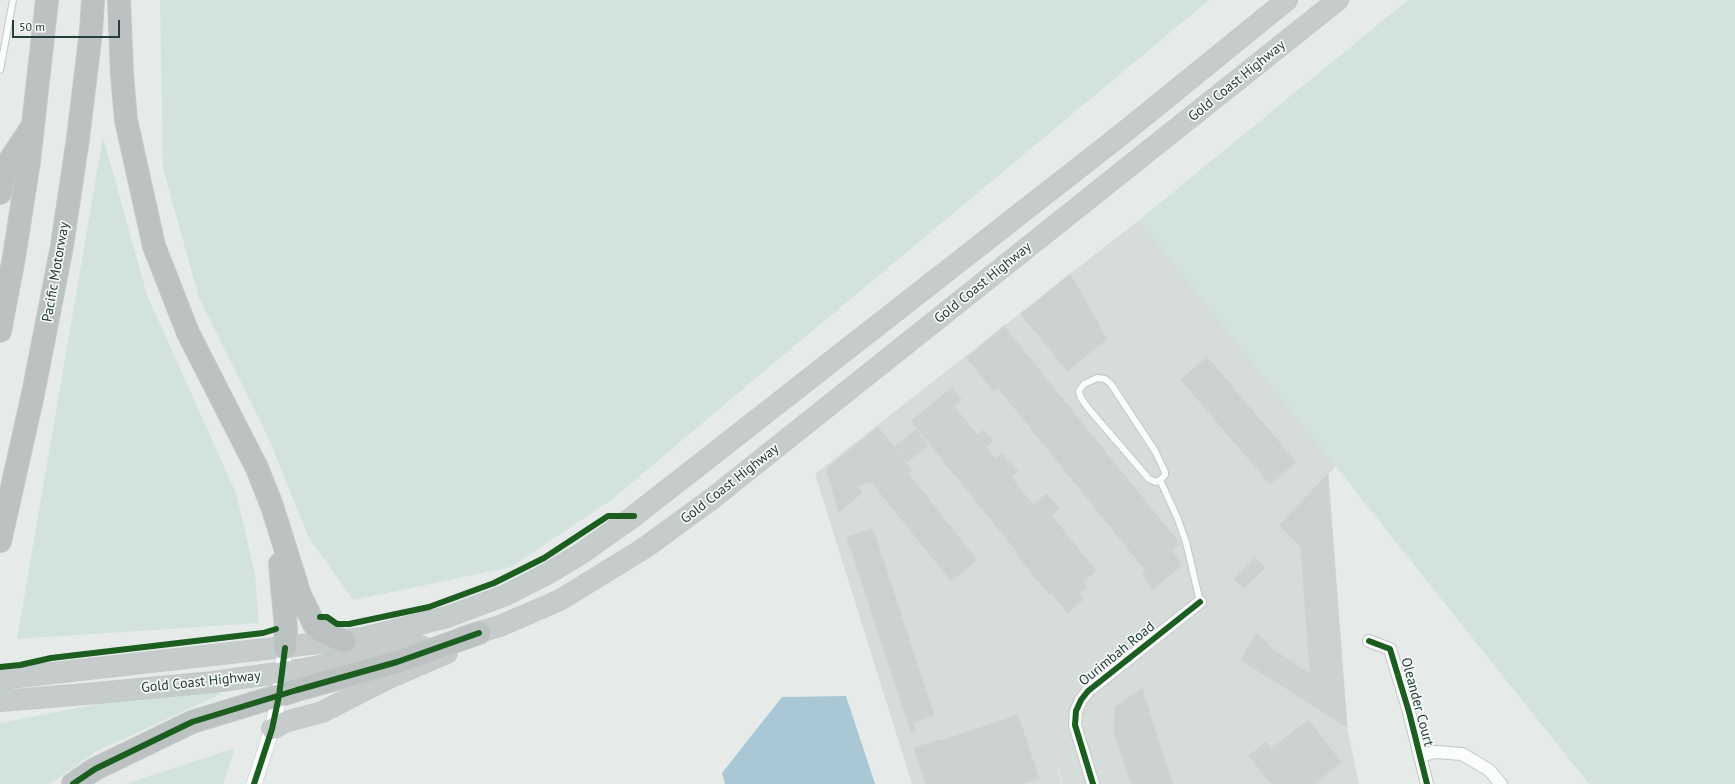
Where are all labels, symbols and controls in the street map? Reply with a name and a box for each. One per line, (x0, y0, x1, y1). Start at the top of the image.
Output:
scale bar (14, 12, 122, 38)
text: 50 m (19, 19, 45, 34)
street label: Gold Coast Highway (1185, 37, 1289, 125)
street label: Pacific Motorway (39, 221, 73, 323)
street label: Gold Coast Highway (931, 239, 1035, 327)
street label: Gold Coast Highway (678, 440, 782, 528)
street label: Ourimbah Road (1076, 618, 1158, 690)
street label: Oleander Court (1397, 656, 1437, 748)
street label: Gold Coast Highway (141, 667, 261, 697)

